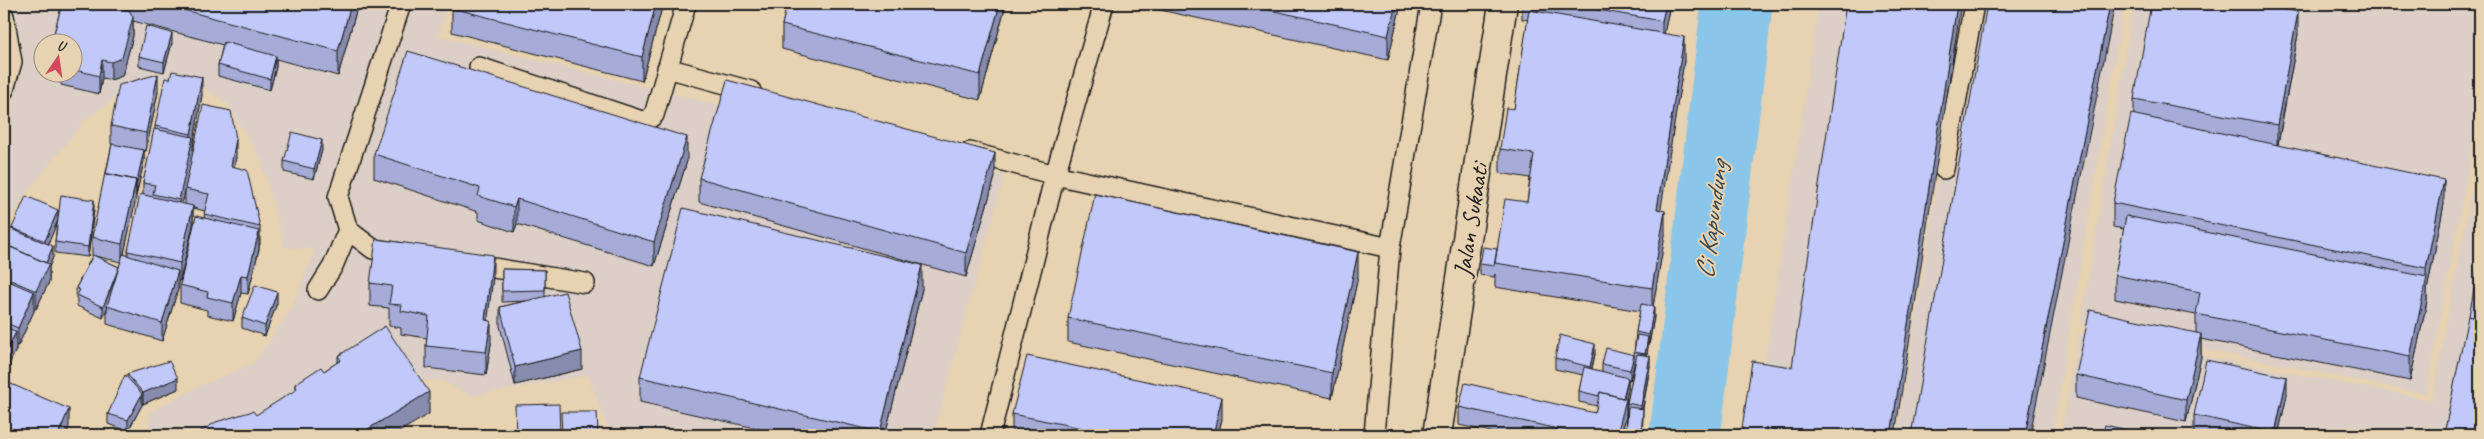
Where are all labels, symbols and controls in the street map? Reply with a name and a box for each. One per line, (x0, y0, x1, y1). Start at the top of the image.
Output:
north arrow (32, 32, 82, 82)
text: U (56, 37, 69, 56)
water label: Ci Kapundung (1688, 156, 1736, 281)
street label: Jalan Sukaati (1446, 158, 1496, 280)

